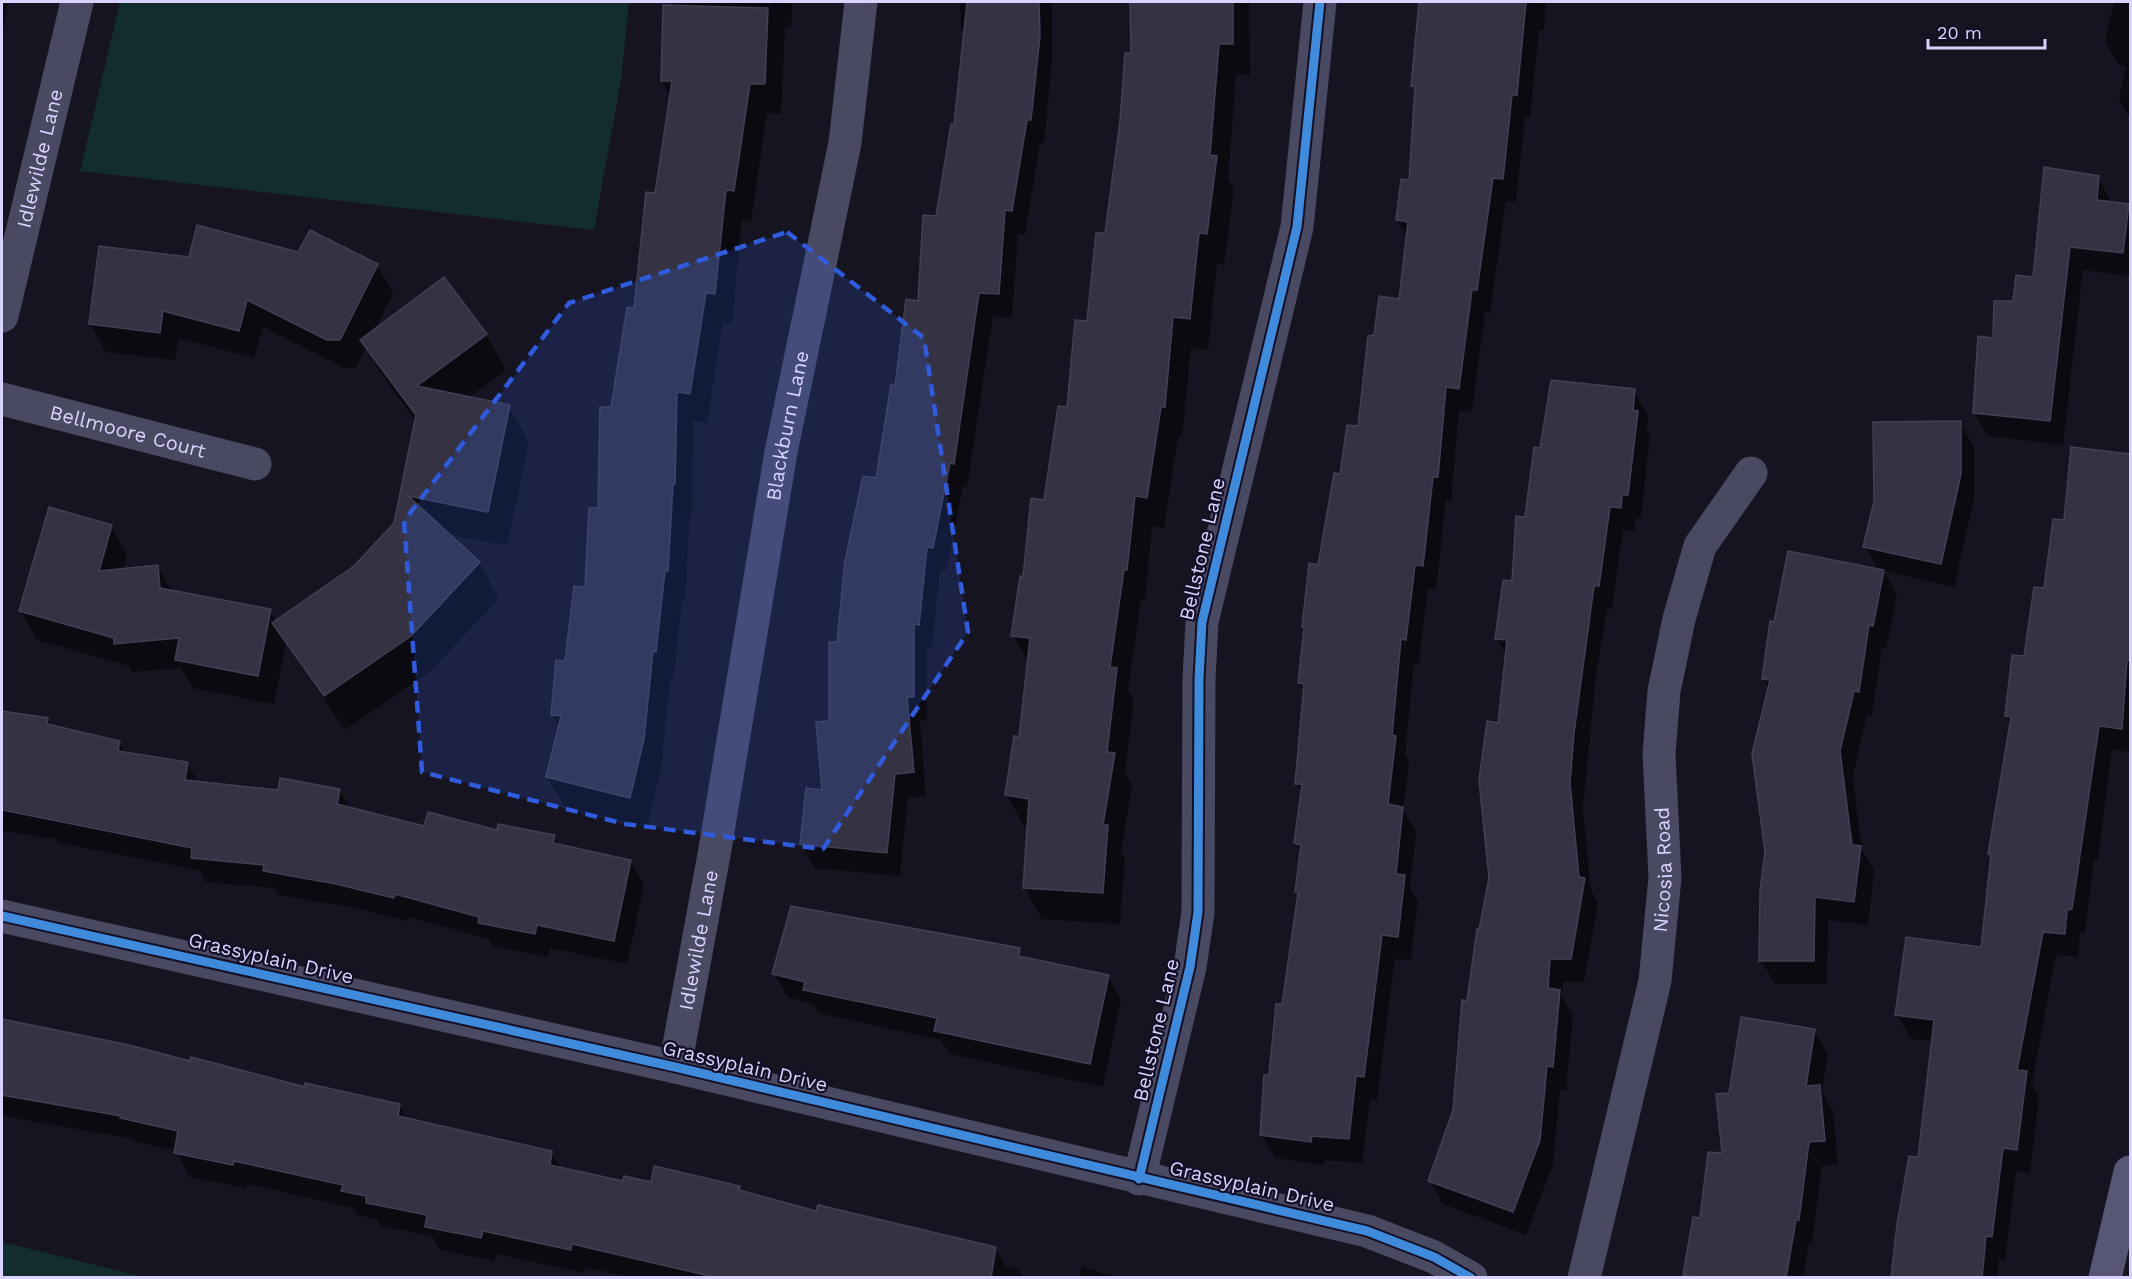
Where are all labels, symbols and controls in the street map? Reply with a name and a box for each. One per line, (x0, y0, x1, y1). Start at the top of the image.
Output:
scale bar (1928, 12, 2045, 50)
text: 20 m (1937, 22, 1982, 43)
street label: Idlewilde Lane (11, 87, 68, 230)
street label: Blackburn Lane (761, 349, 814, 503)
street label: Bellmoore Court (47, 400, 209, 463)
street label: Bellstone Lane (1174, 475, 1230, 623)
street label: Nicosia Road (1648, 807, 1677, 934)
street label: Idlewilde Lane (674, 868, 723, 1012)
street label: Grassyplain Drive (186, 927, 356, 989)
street label: Bellstone Lane (1128, 956, 1184, 1104)
street label: Grassyplain Drive (660, 1035, 830, 1097)
street label: Grassyplain Drive (1167, 1155, 1337, 1217)

